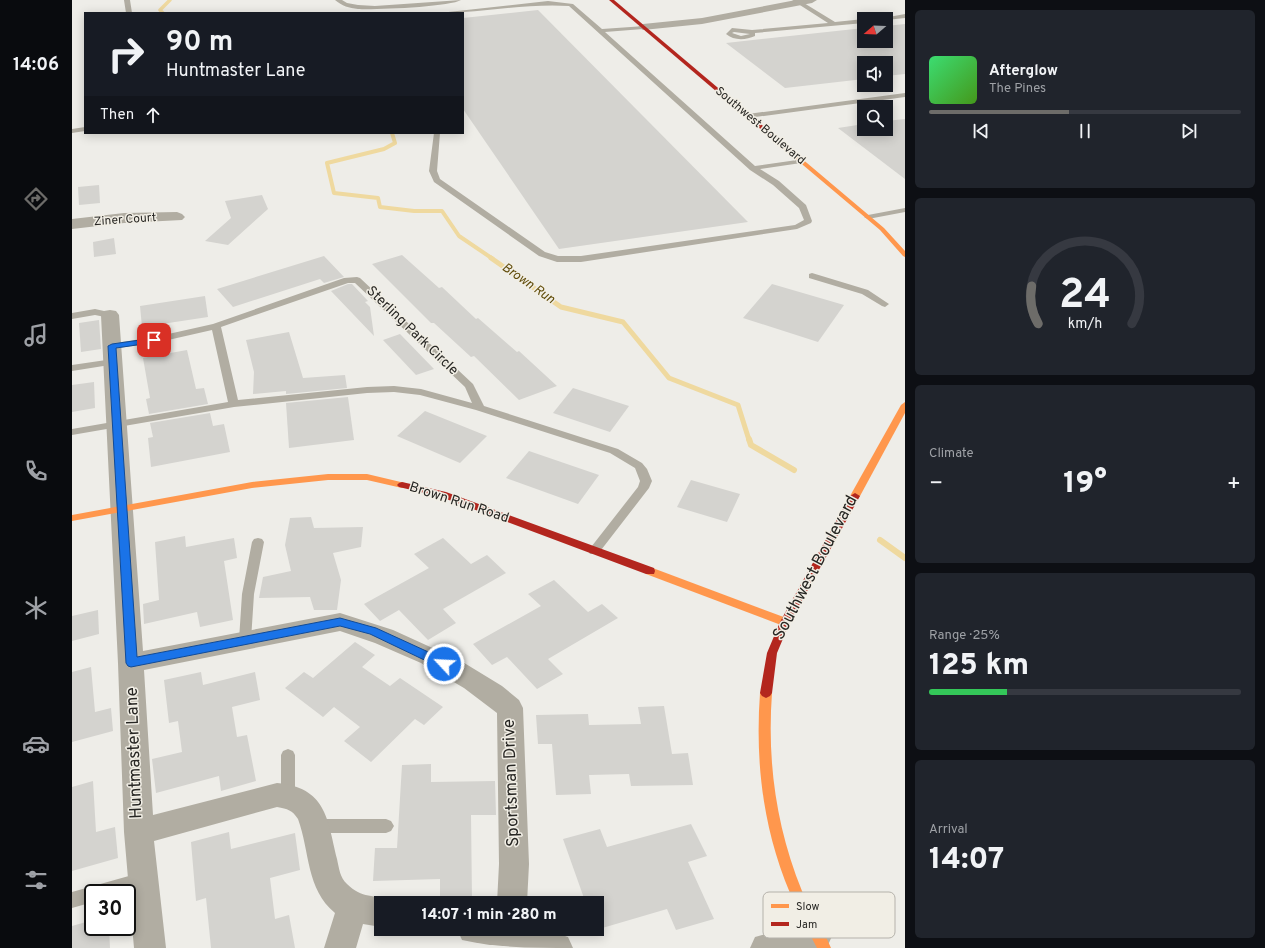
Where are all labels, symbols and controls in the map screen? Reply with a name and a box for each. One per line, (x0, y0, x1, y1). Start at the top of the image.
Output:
north arrow (857, 12, 893, 48)
map controls (857, 12, 893, 136)
text: 90 m (166, 25, 233, 61)
icon: right (100, 28, 152, 80)
text: 14:06 (13, 54, 59, 77)
button: sound (857, 56, 893, 92)
text: Huntmaster Lane (166, 60, 305, 83)
text: Afterglow (989, 62, 1058, 81)
text: The Pines (989, 81, 1046, 97)
street label: Southwest Boulevard (711, 83, 809, 169)
button: search (857, 100, 893, 136)
icon: ahead (142, 104, 164, 126)
text: Then (100, 106, 134, 125)
icon: previous (970, 120, 992, 142)
icon: pause (1074, 120, 1096, 142)
icon: next (1178, 120, 1200, 142)
icon: directions (22, 185, 50, 213)
street label: Ziner Court (93, 210, 157, 230)
water label: Brown Run (499, 260, 557, 308)
text: 24 (1059, 270, 1111, 323)
street label: Sterling Park Circle (363, 283, 461, 379)
text: km/h (1068, 315, 1102, 333)
icon: music (22, 321, 50, 349)
pin (137, 323, 171, 357)
icon: arrive (143, 329, 165, 351)
text: Climate (929, 446, 974, 462)
icon: phone (22, 457, 50, 485)
text: 19° (1063, 466, 1107, 503)
text: − (929, 471, 943, 498)
text: + (1227, 471, 1241, 498)
street label: Brown Run Road (407, 479, 511, 527)
street label: Southwest Boulevard (769, 492, 863, 644)
icon: climate (22, 594, 50, 622)
text: Range · 25% (929, 628, 1000, 644)
position arrow (423, 643, 465, 685)
text: 125 km (929, 648, 1029, 685)
street label: Huntmaster Lane (122, 687, 148, 819)
street label: Sportsman Drive (499, 719, 525, 847)
icon: car (22, 730, 50, 758)
text: Arrival (929, 822, 968, 838)
text: 14:07 (929, 842, 1004, 879)
icon: filters (22, 866, 50, 894)
speed limit sign: 30 (84, 884, 136, 936)
legend (763, 892, 895, 938)
text: Slow (796, 900, 819, 914)
text: 14:07 · 1 min · 280 m (421, 906, 557, 925)
text: Jam (796, 918, 817, 932)

